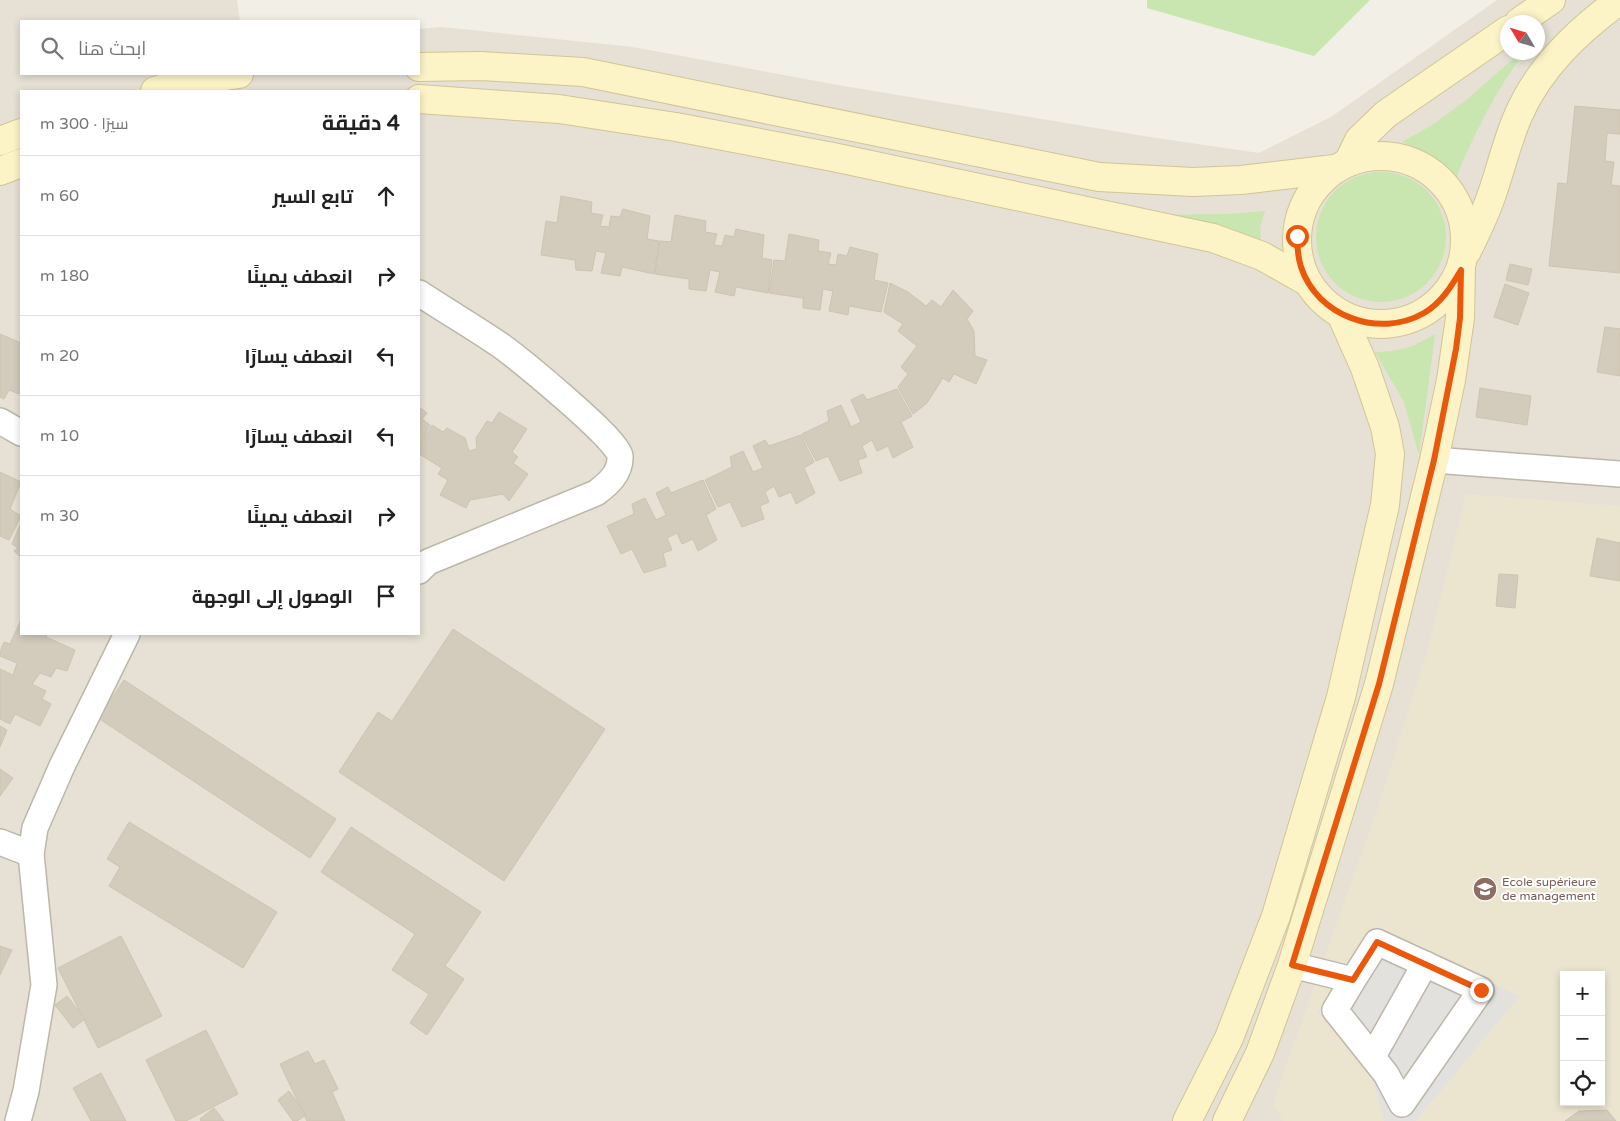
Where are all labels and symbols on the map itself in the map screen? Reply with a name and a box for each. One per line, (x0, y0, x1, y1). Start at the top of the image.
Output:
north arrow (1500, 15, 1545, 60)
route start (1286, 225, 1309, 248)
place label: Ecole supérieure de management (1502, 875, 1597, 903)
school or university icon: Ecole supérieure de management (1472, 876, 1498, 902)
route end (1470, 979, 1493, 1002)

